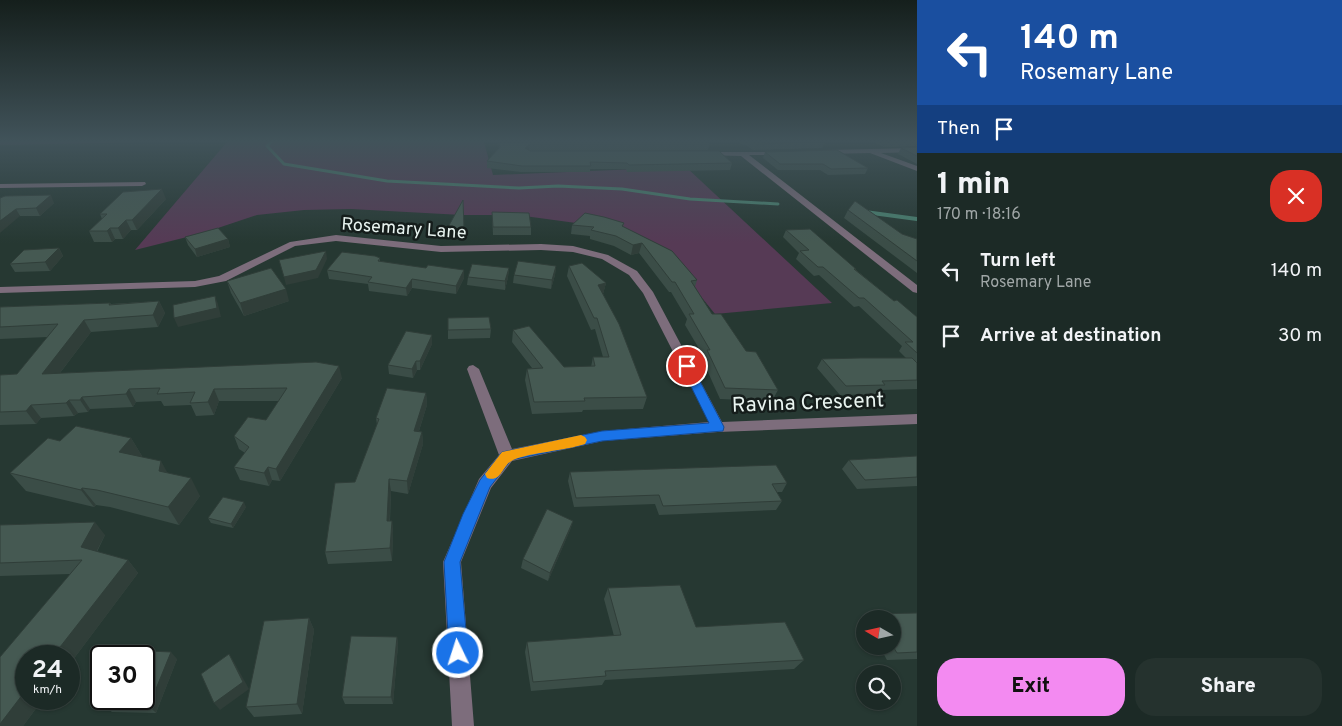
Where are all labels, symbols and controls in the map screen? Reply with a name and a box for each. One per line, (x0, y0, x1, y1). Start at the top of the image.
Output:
text: 140 m (1020, 17, 1119, 61)
icon: left (937, 20, 1002, 85)
text: Rosemary Lane (1020, 60, 1173, 87)
icon: arrive (990, 115, 1018, 143)
text: Then (937, 117, 980, 141)
text: 1 min (937, 167, 1010, 204)
button: close (1270, 170, 1322, 222)
text: 170 m · 18:16 (937, 205, 1021, 225)
street label: Rosemary Lane (341, 214, 467, 245)
text: Turn left (980, 249, 1056, 273)
icon: left (937, 257, 965, 285)
text: 140 m (1271, 259, 1322, 283)
text: Rosemary Lane (980, 273, 1091, 293)
icon: arrive (937, 322, 965, 350)
text: Arrive at destination (980, 324, 1161, 348)
text: 30 m (1278, 324, 1322, 348)
pin (666, 345, 708, 387)
icon: arrive (673, 352, 701, 380)
street label: Ravina Crescent (731, 387, 885, 420)
north arrow (856, 610, 901, 655)
map controls (856, 610, 901, 710)
position arrow (431, 626, 483, 678)
speed limit sign: 30 (90, 645, 155, 710)
text: 24 (32, 655, 63, 687)
button: Exit (937, 658, 1125, 716)
button: Share (1135, 658, 1322, 716)
button: search (856, 665, 901, 710)
text: km/h (33, 682, 62, 698)

